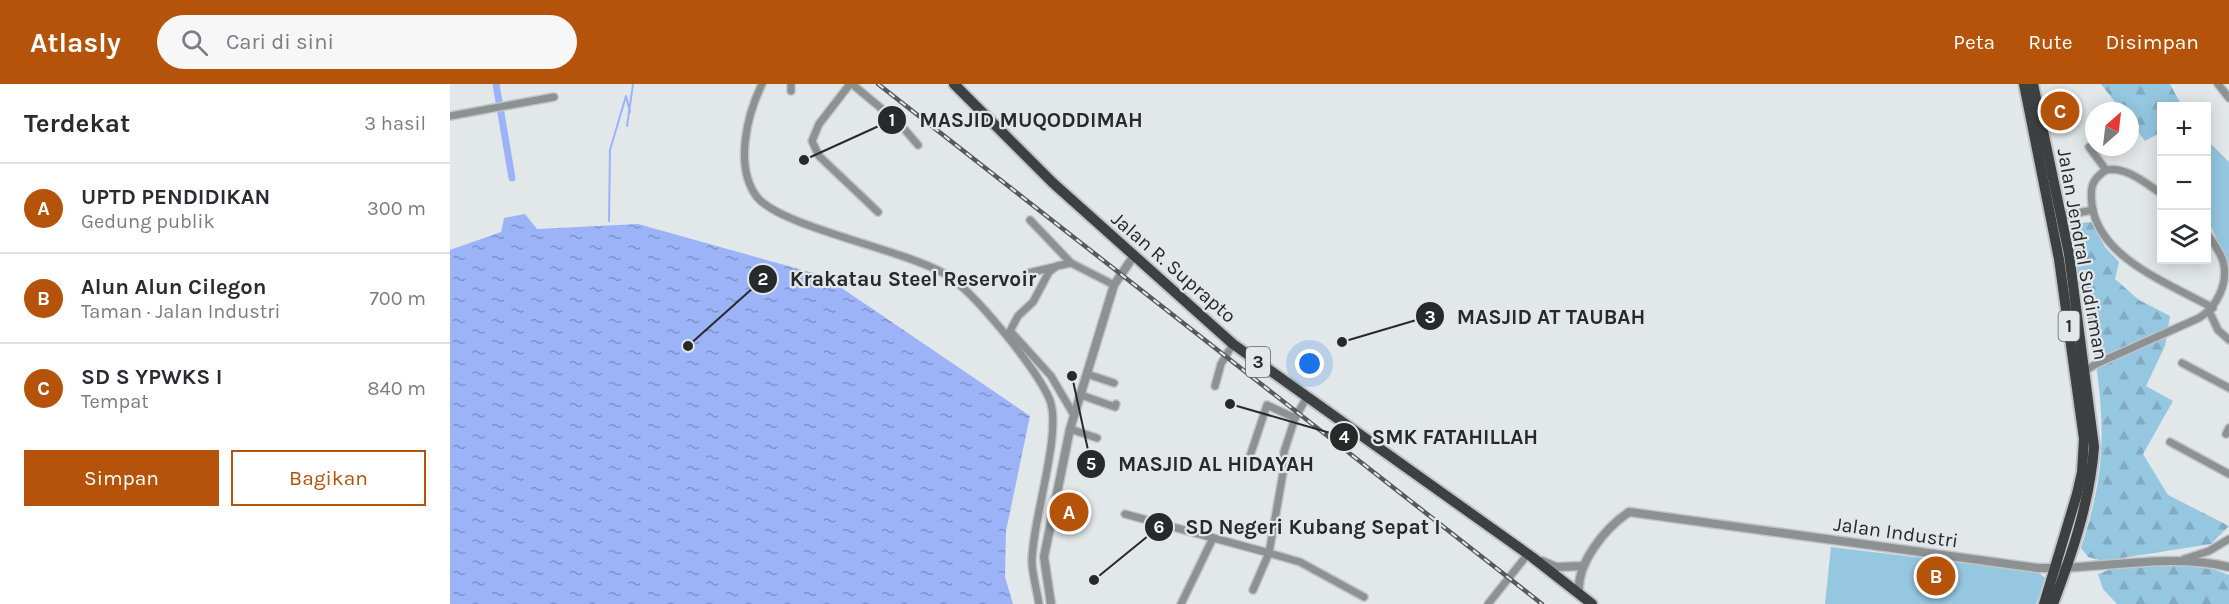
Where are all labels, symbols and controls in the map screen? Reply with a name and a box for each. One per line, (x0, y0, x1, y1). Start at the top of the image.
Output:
search box (157, 15, 577, 69)
text: Atlasly (30, 26, 121, 59)
icon: search (178, 26, 211, 59)
text: Cari di sini (226, 29, 334, 55)
text: Peta (1953, 30, 1995, 54)
text: Rute (2028, 30, 2072, 54)
text: Disimpan (2105, 30, 2199, 54)
pin: C (2040, 88, 2080, 134)
callout: MASJID MUQODDIMAH (877, 100, 1154, 139)
north arrow (2085, 102, 2139, 156)
map controls (2157, 102, 2211, 264)
button: + (2157, 102, 2211, 156)
text: Terdekat (24, 108, 130, 139)
text: MASJID MUQODDIMAH (919, 108, 1143, 132)
text: 1 (889, 109, 895, 131)
text: 3 hasil (364, 112, 426, 135)
street label: Jalan Jendral Sudirman (2053, 147, 2112, 362)
button: − (2157, 156, 2211, 210)
text: UPTD PENDIDIKAN (81, 184, 270, 210)
text: A (37, 197, 50, 220)
text: 300 m (367, 197, 426, 220)
street label: Jalan R. Suprapto (1107, 207, 1241, 328)
text: Gedung publik (81, 210, 215, 233)
button: layers (2157, 210, 2211, 264)
callout: Krakatau Steel Reservoir (748, 259, 1049, 298)
text: Krakatau Steel Reservoir (790, 267, 1037, 291)
text: 2 (758, 268, 768, 290)
text: Alun Alun Cilegon (81, 274, 267, 300)
text: B (37, 287, 50, 310)
text: 700 m (369, 287, 426, 310)
callout: MASJID AT TAUBAH (1415, 297, 1657, 336)
text: Taman · Jalan Industri (81, 300, 281, 323)
text: MASJID AT TAUBAH (1457, 305, 1645, 329)
text: 3 (1424, 306, 1436, 328)
road number: 1 (2058, 311, 2080, 341)
road number: 3 (1246, 347, 1270, 377)
your location (1295, 349, 1324, 378)
text: SD S YPWKS I (81, 364, 222, 390)
text: C (37, 377, 50, 400)
text: 840 m (367, 377, 426, 400)
text: Tempat (81, 390, 149, 413)
callout: SMK FATAHILLAH (1329, 418, 1550, 457)
text: SMK FATAHILLAH (1372, 425, 1538, 449)
text: 4 (1339, 426, 1350, 448)
callout: MASJID AL HIDAYAH (1076, 445, 1326, 484)
button: Simpan (24, 450, 219, 506)
button: Bagikan (231, 450, 426, 506)
text: MASJID AL HIDAYAH (1118, 452, 1314, 476)
text: 5 (1086, 453, 1096, 475)
pin: A (1050, 490, 1088, 534)
callout: SD Negeri Kubang Sepat I (1144, 507, 1453, 546)
street label: Jalan Industri (1832, 512, 1960, 553)
text: SD Negeri Kubang Sepat I (1185, 515, 1441, 539)
text: 6 (1154, 516, 1165, 538)
pin: B (1916, 554, 1956, 598)

